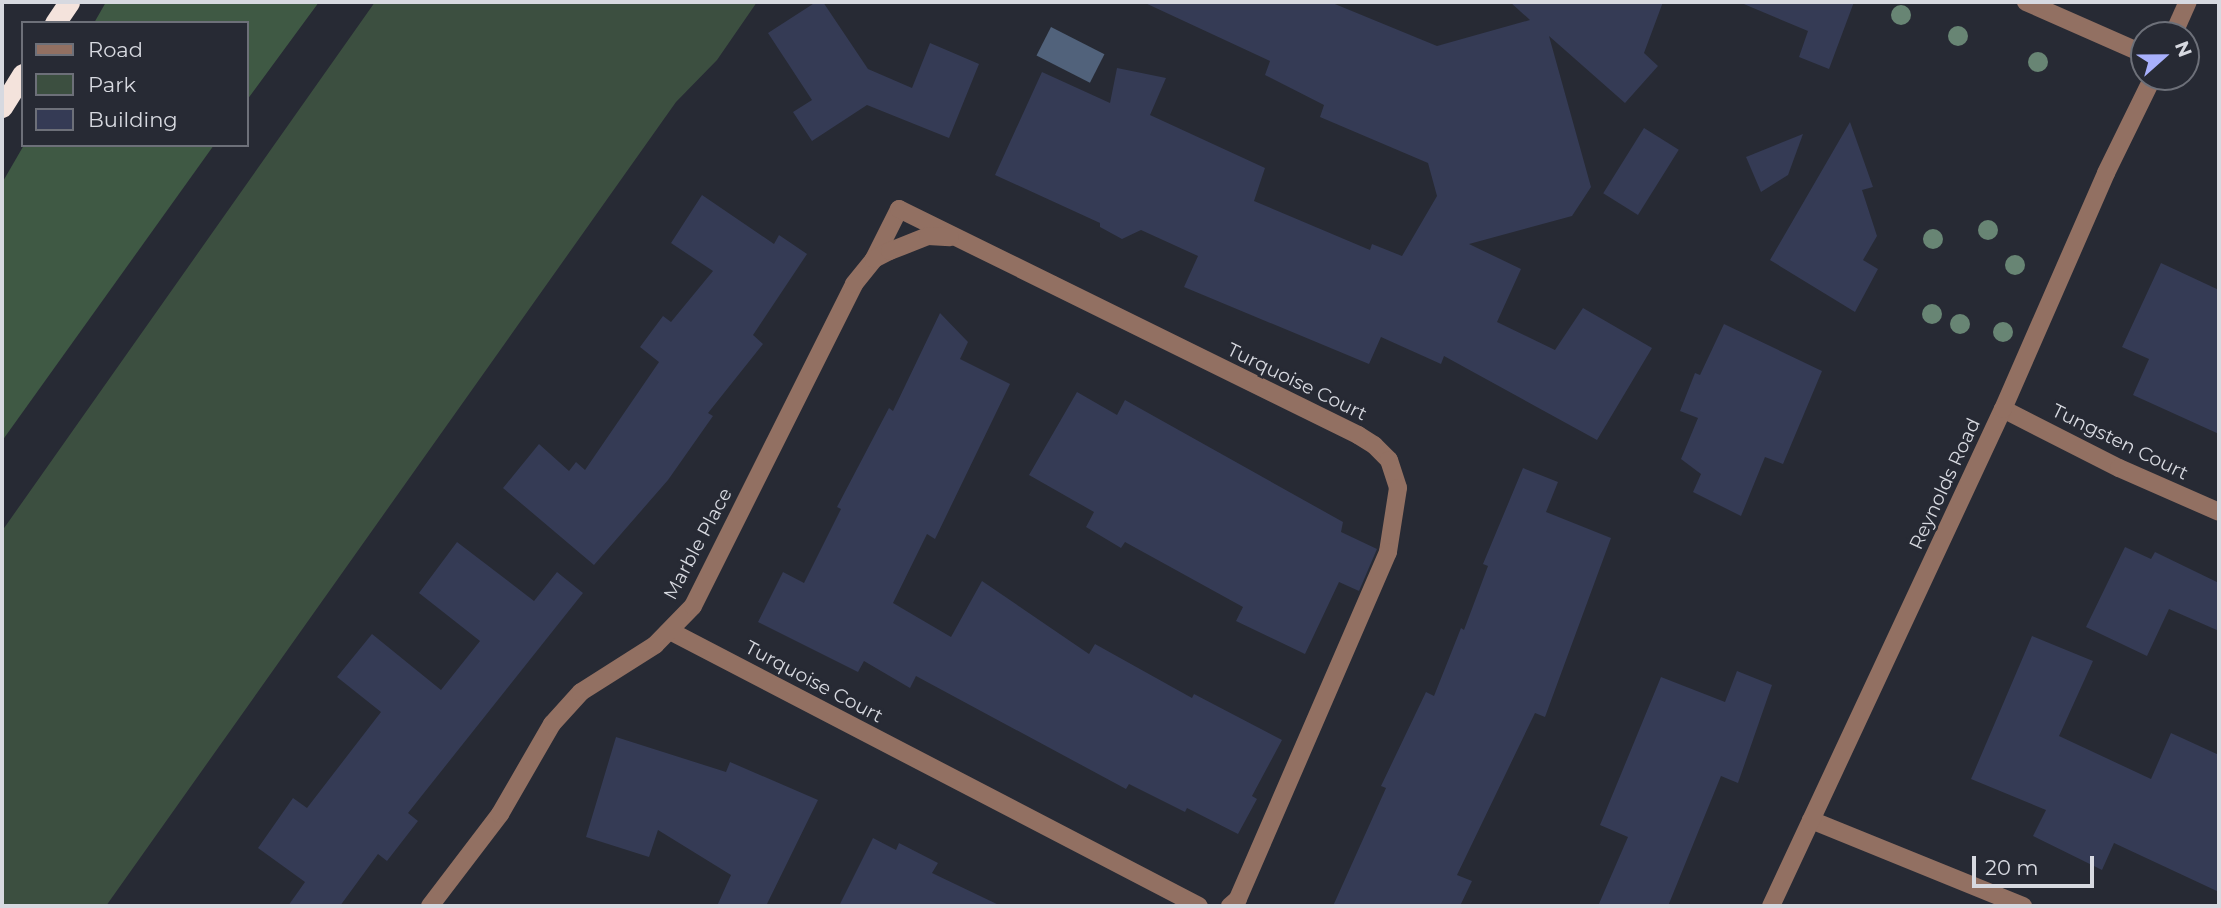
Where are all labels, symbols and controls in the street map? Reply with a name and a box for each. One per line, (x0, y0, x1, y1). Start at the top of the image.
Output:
legend (21, 21, 248, 147)
north arrow (2130, 21, 2200, 91)
text: Road (88, 37, 143, 62)
text: N (2170, 38, 2197, 60)
text: Park (88, 72, 136, 97)
text: Building (88, 107, 178, 132)
street label: Turquoise Court (1223, 338, 1371, 426)
street label: Tungsten Court (2048, 399, 2192, 485)
street label: Reynolds Road (1905, 415, 1985, 553)
street label: Marble Place (659, 484, 737, 604)
street label: Turquoise Court (741, 636, 887, 728)
scale bar (1976, 842, 2098, 886)
text: 20 m (1985, 855, 2039, 880)

